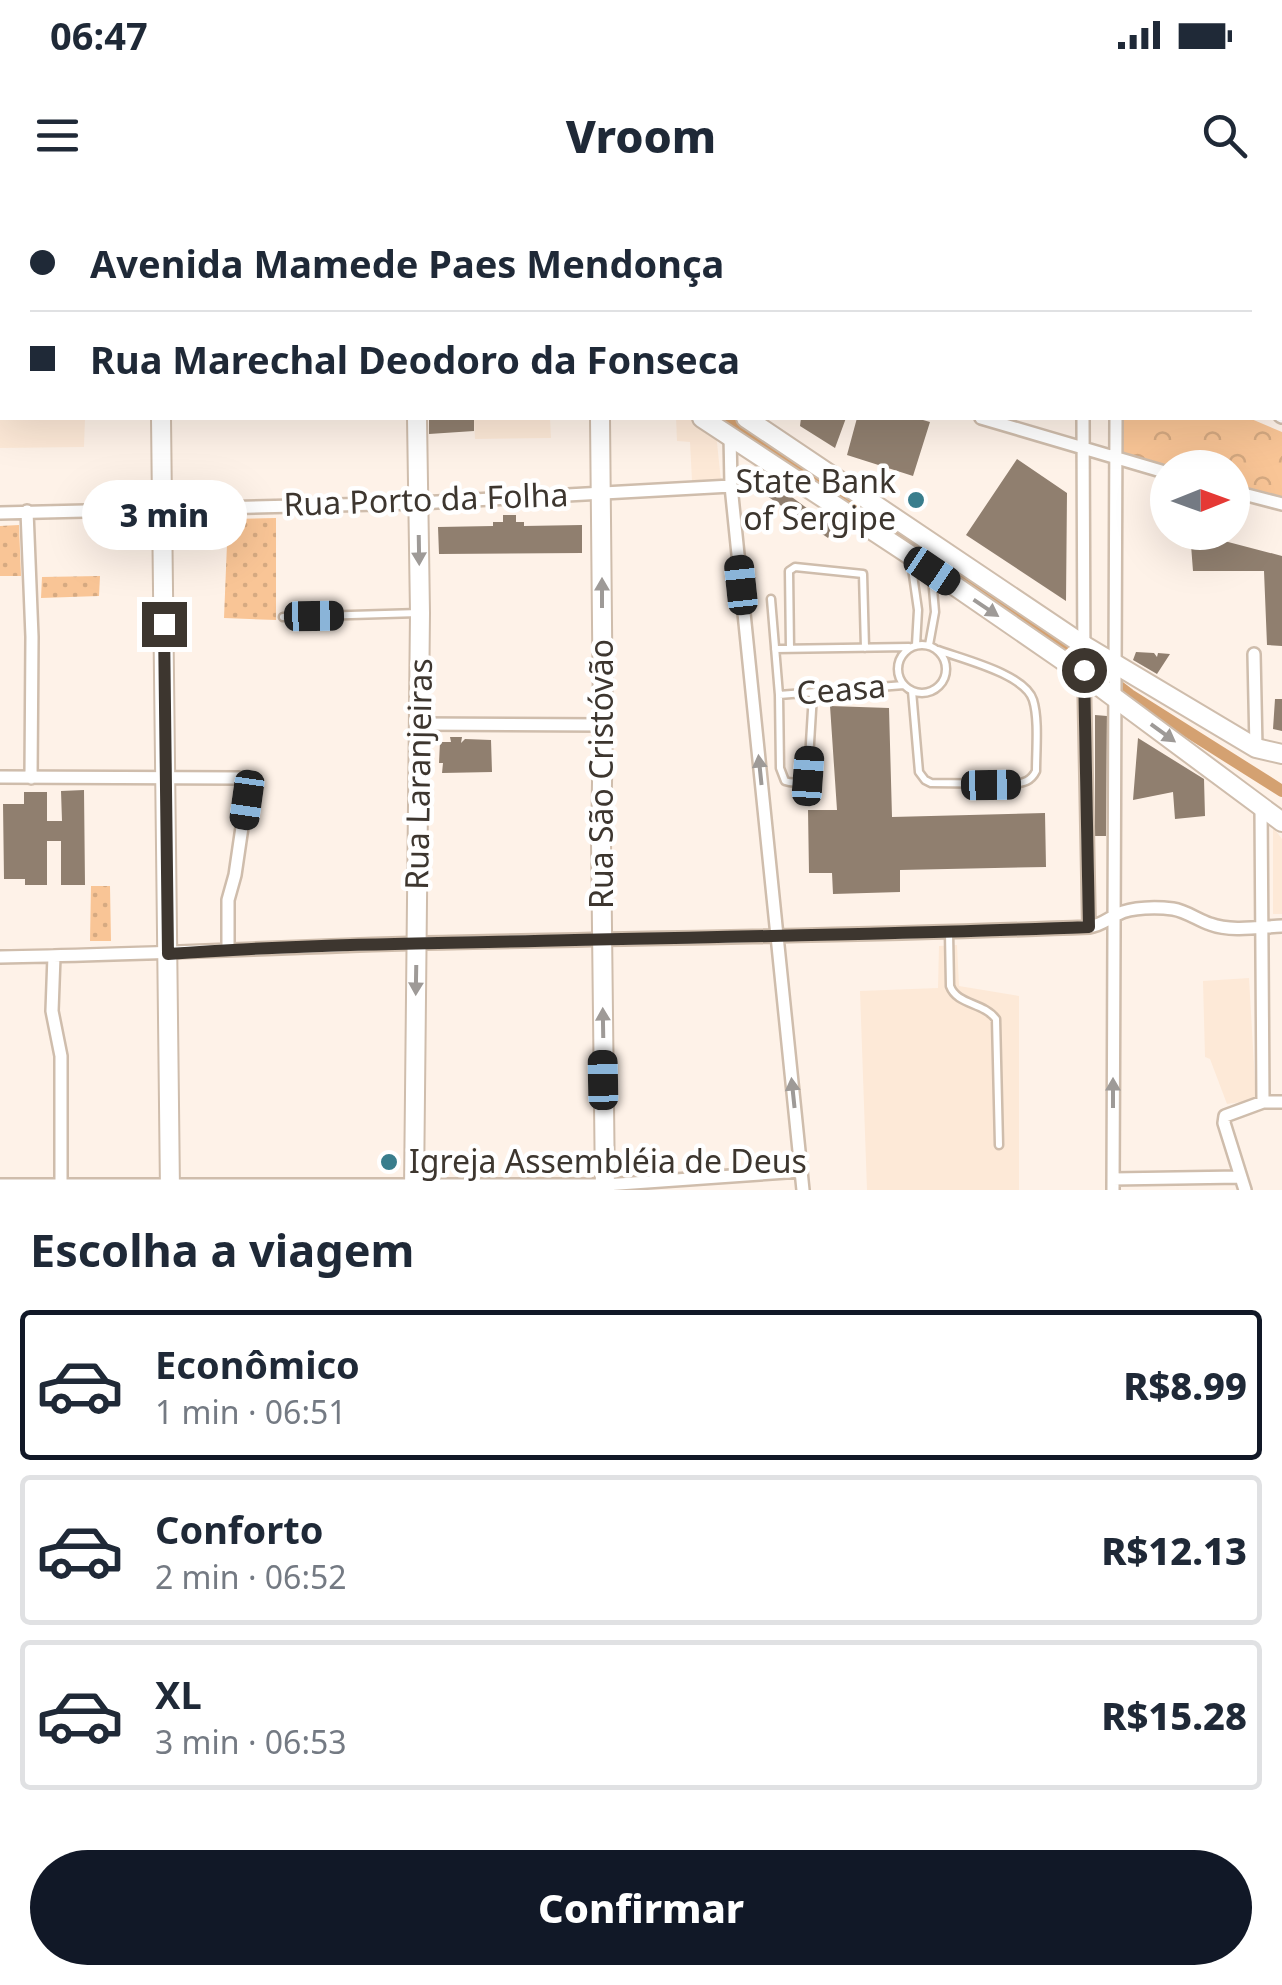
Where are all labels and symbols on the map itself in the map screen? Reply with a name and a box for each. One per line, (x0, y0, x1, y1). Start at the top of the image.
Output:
north arrow (1150, 450, 1250, 550)
place label: State Bank of Sergipe (735, 459, 896, 539)
street label: Rua Porto da Folha (283, 472, 569, 525)
callout: 3 min (81, 479, 246, 549)
marker: State Bank of Sergipe (905, 489, 927, 511)
one-way arrow (412, 534, 428, 566)
car (899, 542, 965, 600)
car (723, 554, 759, 616)
one-way arrow (594, 576, 610, 608)
one-way arrow (973, 598, 1000, 617)
car (284, 600, 344, 632)
route end (142, 602, 187, 647)
street label: Rua São Cristóvão (579, 639, 622, 909)
route start (1062, 648, 1107, 693)
street label: Rua Laranjeiras (394, 658, 441, 890)
street label: Ceasa (794, 663, 887, 714)
one-way arrow (1150, 722, 1176, 742)
car (791, 745, 825, 807)
one-way arrow (751, 753, 767, 785)
car (228, 768, 266, 832)
car (961, 769, 1021, 801)
one-way arrow (408, 964, 424, 996)
one-way arrow (594, 1006, 610, 1038)
car (587, 1050, 619, 1110)
one-way arrow (1105, 1076, 1121, 1108)
one-way arrow (785, 1077, 801, 1108)
place label: Igreja Assembléia de Deus (409, 1139, 807, 1182)
marker: Igreja Assembléia de Deus (378, 1151, 400, 1173)

